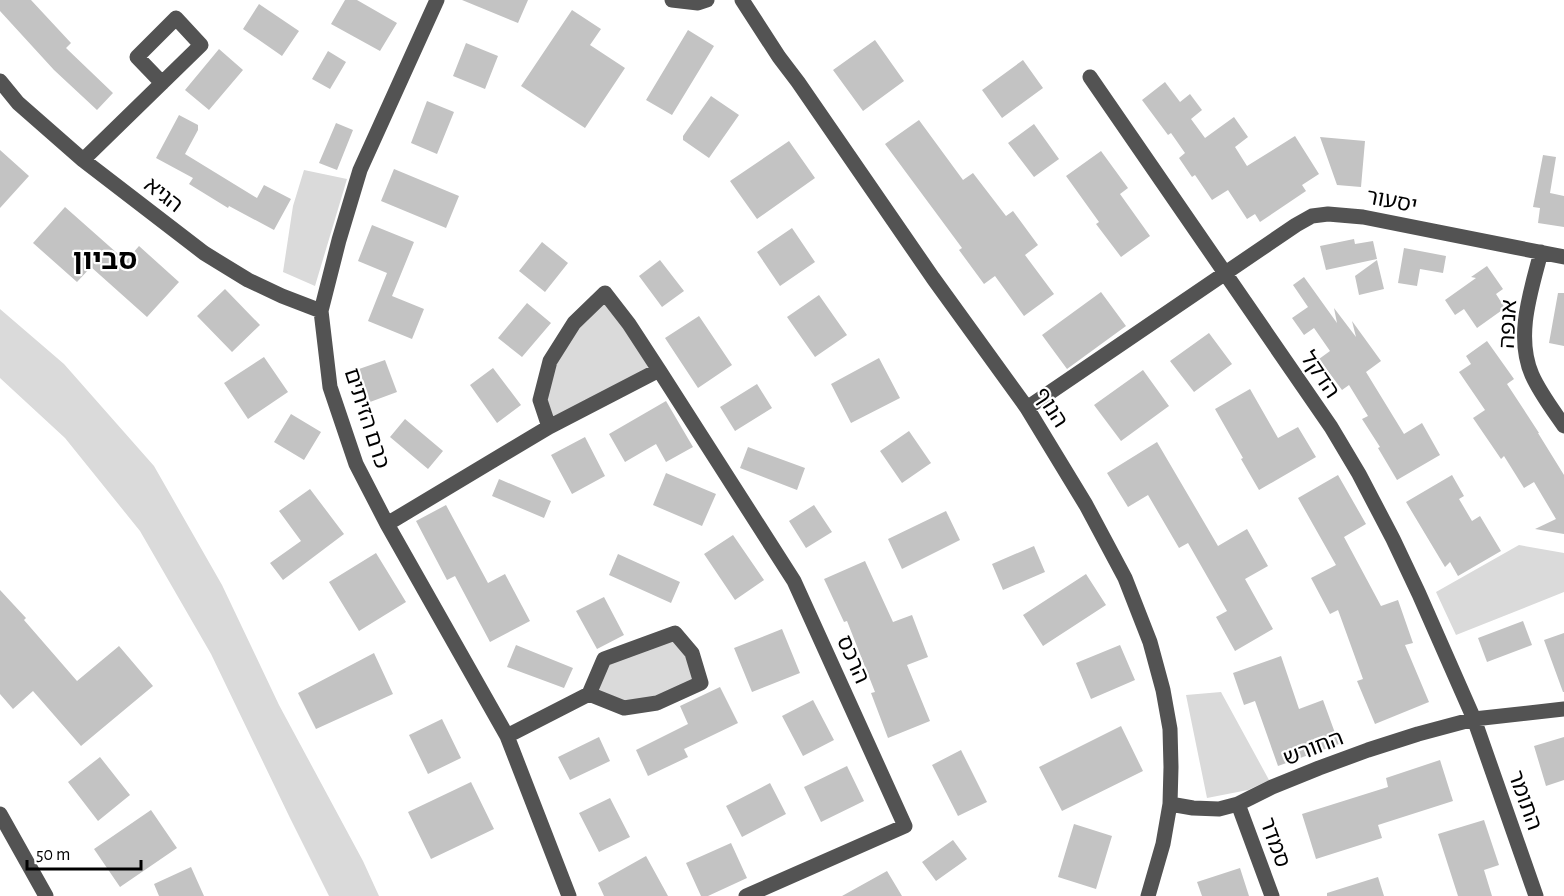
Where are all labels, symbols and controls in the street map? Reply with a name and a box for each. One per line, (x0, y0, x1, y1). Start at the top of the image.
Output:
street label: הגיא (140, 173, 187, 216)
street label: יסעור (1364, 185, 1419, 217)
district label: סביון (73, 247, 137, 275)
street label: אנפה (1496, 299, 1520, 349)
street label: הדקל (1297, 347, 1344, 402)
street label: כרם הזיתים (340, 365, 394, 471)
street label: הנוף (1030, 384, 1072, 431)
street label: הרכס (833, 632, 873, 687)
street label: החורש (1280, 726, 1346, 769)
street label: התומר (1504, 768, 1546, 833)
street label: סמדר (1256, 814, 1294, 870)
scale bar (27, 833, 141, 871)
text: 50 m (36, 846, 70, 864)

